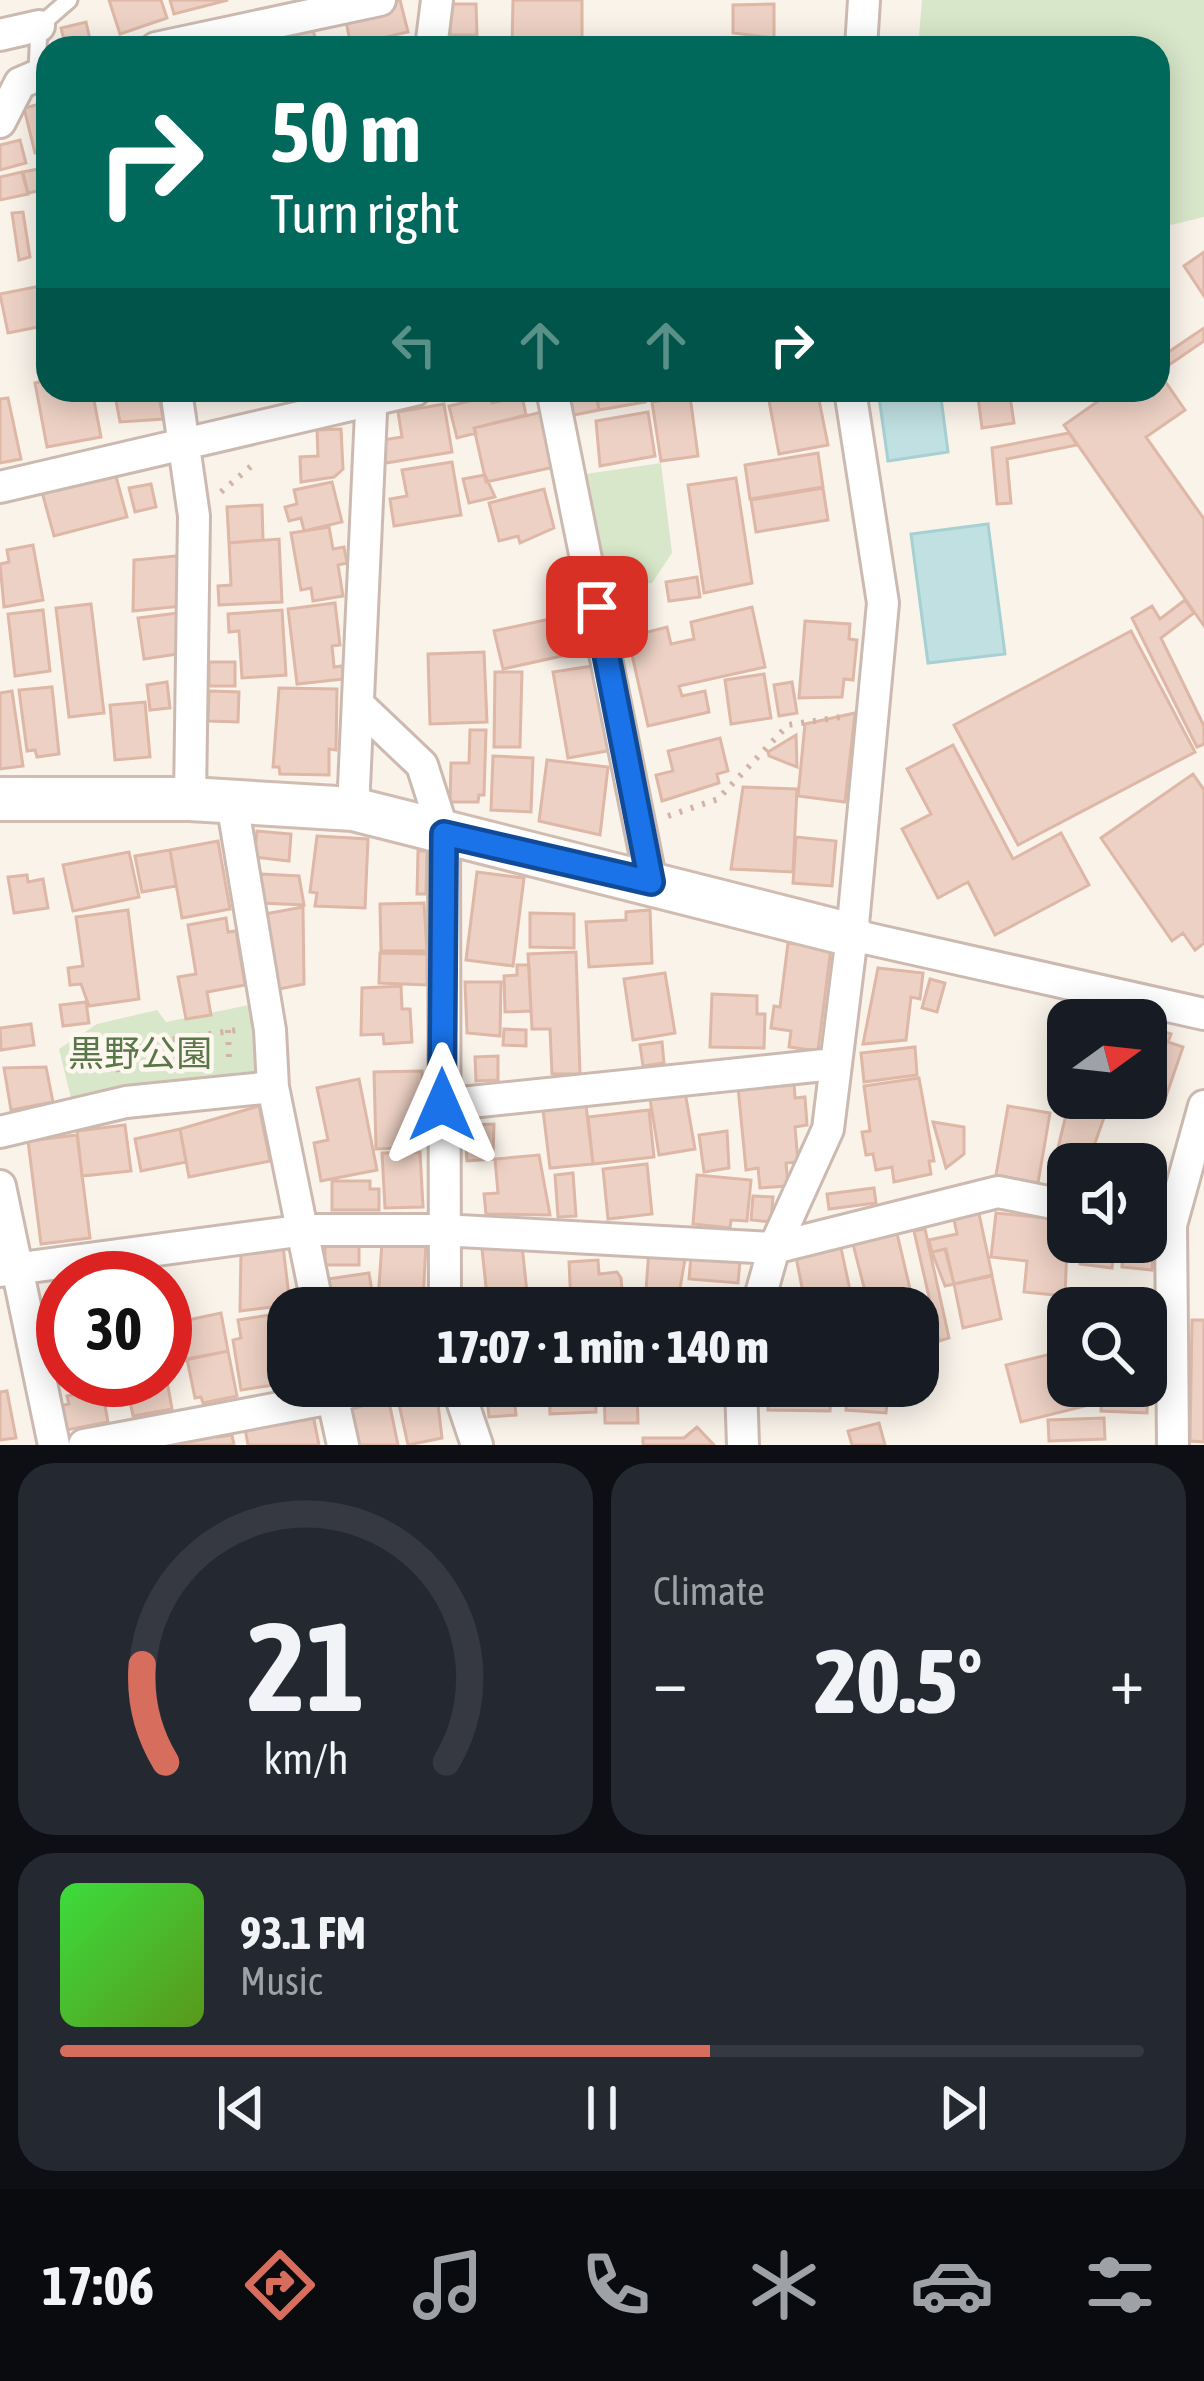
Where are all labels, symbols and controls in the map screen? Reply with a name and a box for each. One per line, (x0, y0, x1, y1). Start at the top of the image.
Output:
icon: right (72, 84, 228, 240)
text: 50 m (270, 84, 421, 180)
text: Turn right (270, 183, 460, 244)
icon: left (381, 312, 447, 378)
icon: ahead (507, 312, 573, 378)
icon: ahead (633, 312, 699, 378)
icon: right (759, 312, 825, 378)
pin (546, 556, 648, 658)
icon: arrive (564, 574, 630, 640)
north arrow (1047, 999, 1167, 1119)
map controls (1047, 999, 1167, 1407)
park label: 黒野公園 (68, 1032, 212, 1074)
position arrow (379, 1042, 505, 1168)
button: sound (1047, 1143, 1167, 1263)
speed limit sign: 30 (36, 1251, 192, 1407)
button: search (1047, 1287, 1167, 1407)
text: 17:07 · 1 min · 140 m (437, 1321, 769, 1373)
text: Climate (653, 1569, 765, 1613)
text: 21 (247, 1594, 364, 1737)
text: 20.5° (815, 1629, 982, 1732)
text: − (653, 1642, 687, 1718)
text: + (1110, 1642, 1144, 1718)
text: km/h (263, 1734, 348, 1783)
text: 93.1 FM (240, 1907, 366, 1959)
text: Music (240, 1959, 322, 2003)
icon: previous (208, 2075, 274, 2141)
icon: pause (569, 2075, 635, 2141)
icon: next (930, 2075, 996, 2141)
icon: directions (238, 2243, 322, 2327)
icon: music (406, 2243, 490, 2327)
icon: phone (574, 2243, 658, 2327)
icon: climate (742, 2243, 826, 2327)
icon: car (910, 2243, 994, 2327)
icon: filters (1078, 2243, 1162, 2327)
text: 17:06 (42, 2255, 154, 2316)

